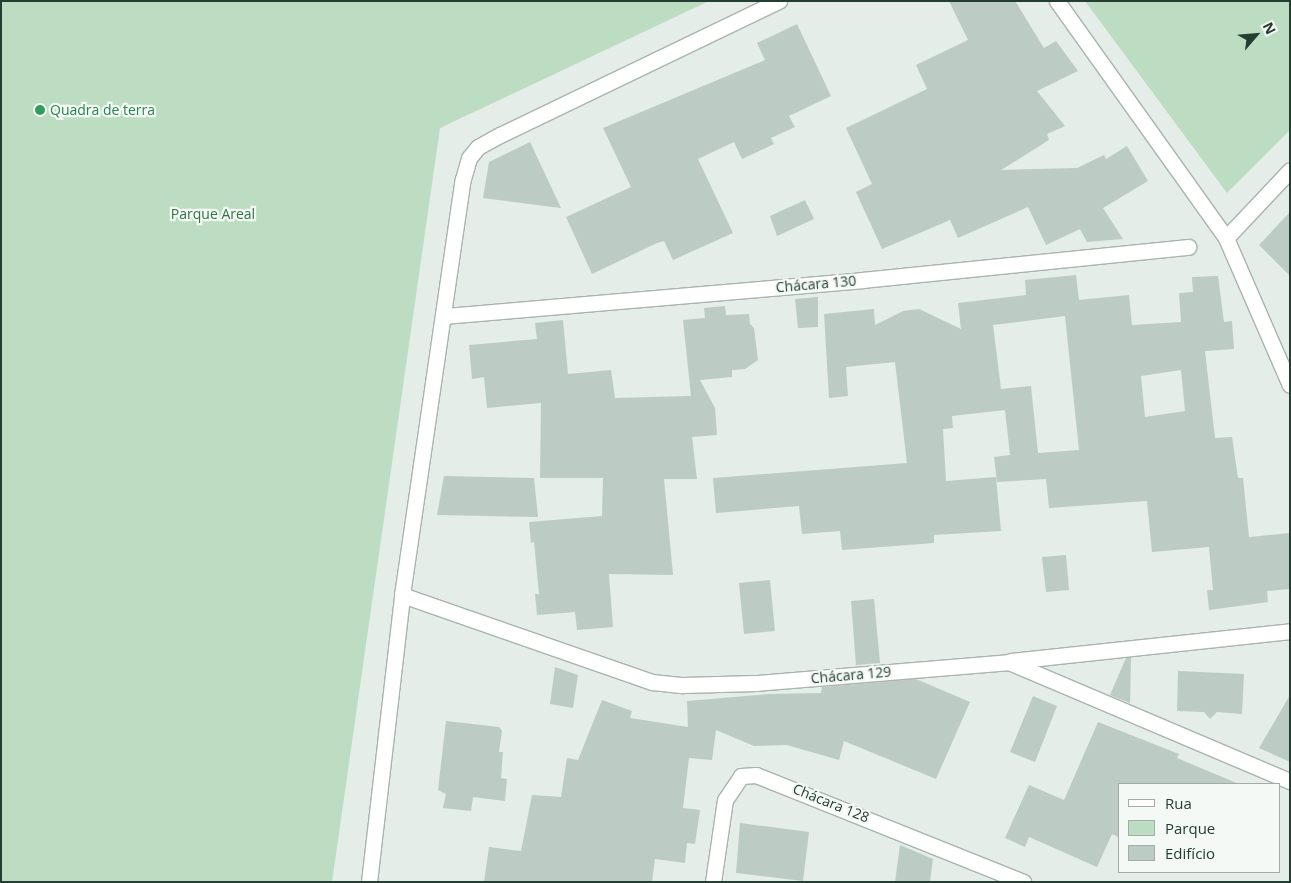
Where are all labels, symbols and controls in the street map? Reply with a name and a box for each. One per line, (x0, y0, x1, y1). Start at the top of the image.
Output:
north arrow (1231, 10, 1281, 60)
text: N (1259, 19, 1281, 37)
place label: Quadra de terra (50, 102, 155, 118)
marker: Quadra de terra (34, 104, 46, 116)
park label: Parque Areal (171, 206, 255, 222)
street label: Chácara 130 (775, 272, 857, 296)
street label: Chácara 129 (810, 663, 892, 687)
street label: Chácara 128 (790, 780, 872, 826)
legend (1118, 783, 1281, 873)
text: Rua (1165, 793, 1192, 813)
text: Parque (1165, 818, 1215, 838)
text: Edifício (1165, 843, 1215, 863)

